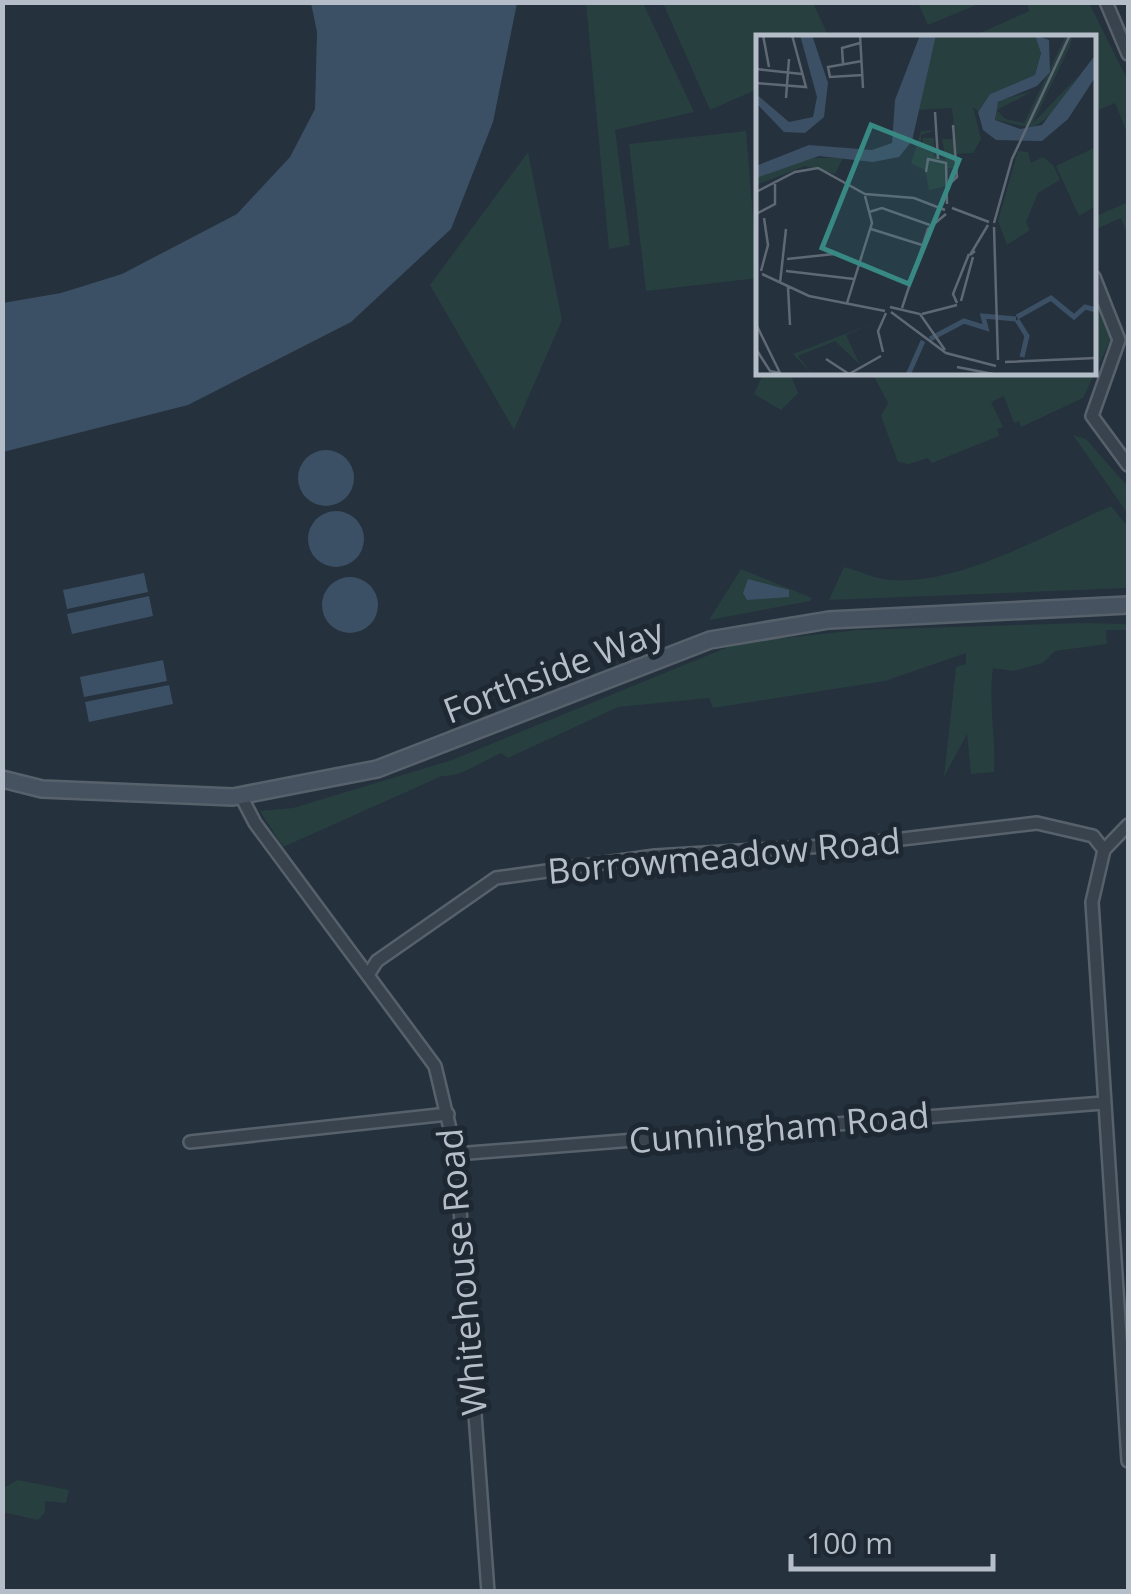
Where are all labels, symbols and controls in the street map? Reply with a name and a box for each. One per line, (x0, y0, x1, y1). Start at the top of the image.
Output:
inset map (756, 35, 1096, 375)
street label: Forthside Way (436, 606, 670, 734)
street label: Borrowmeadow Road (546, 816, 902, 894)
street label: Cunningham Road (627, 1090, 931, 1164)
street label: Whitehouse Road (425, 1127, 497, 1417)
scale bar (791, 1509, 994, 1571)
text: 100 m (806, 1522, 893, 1563)

